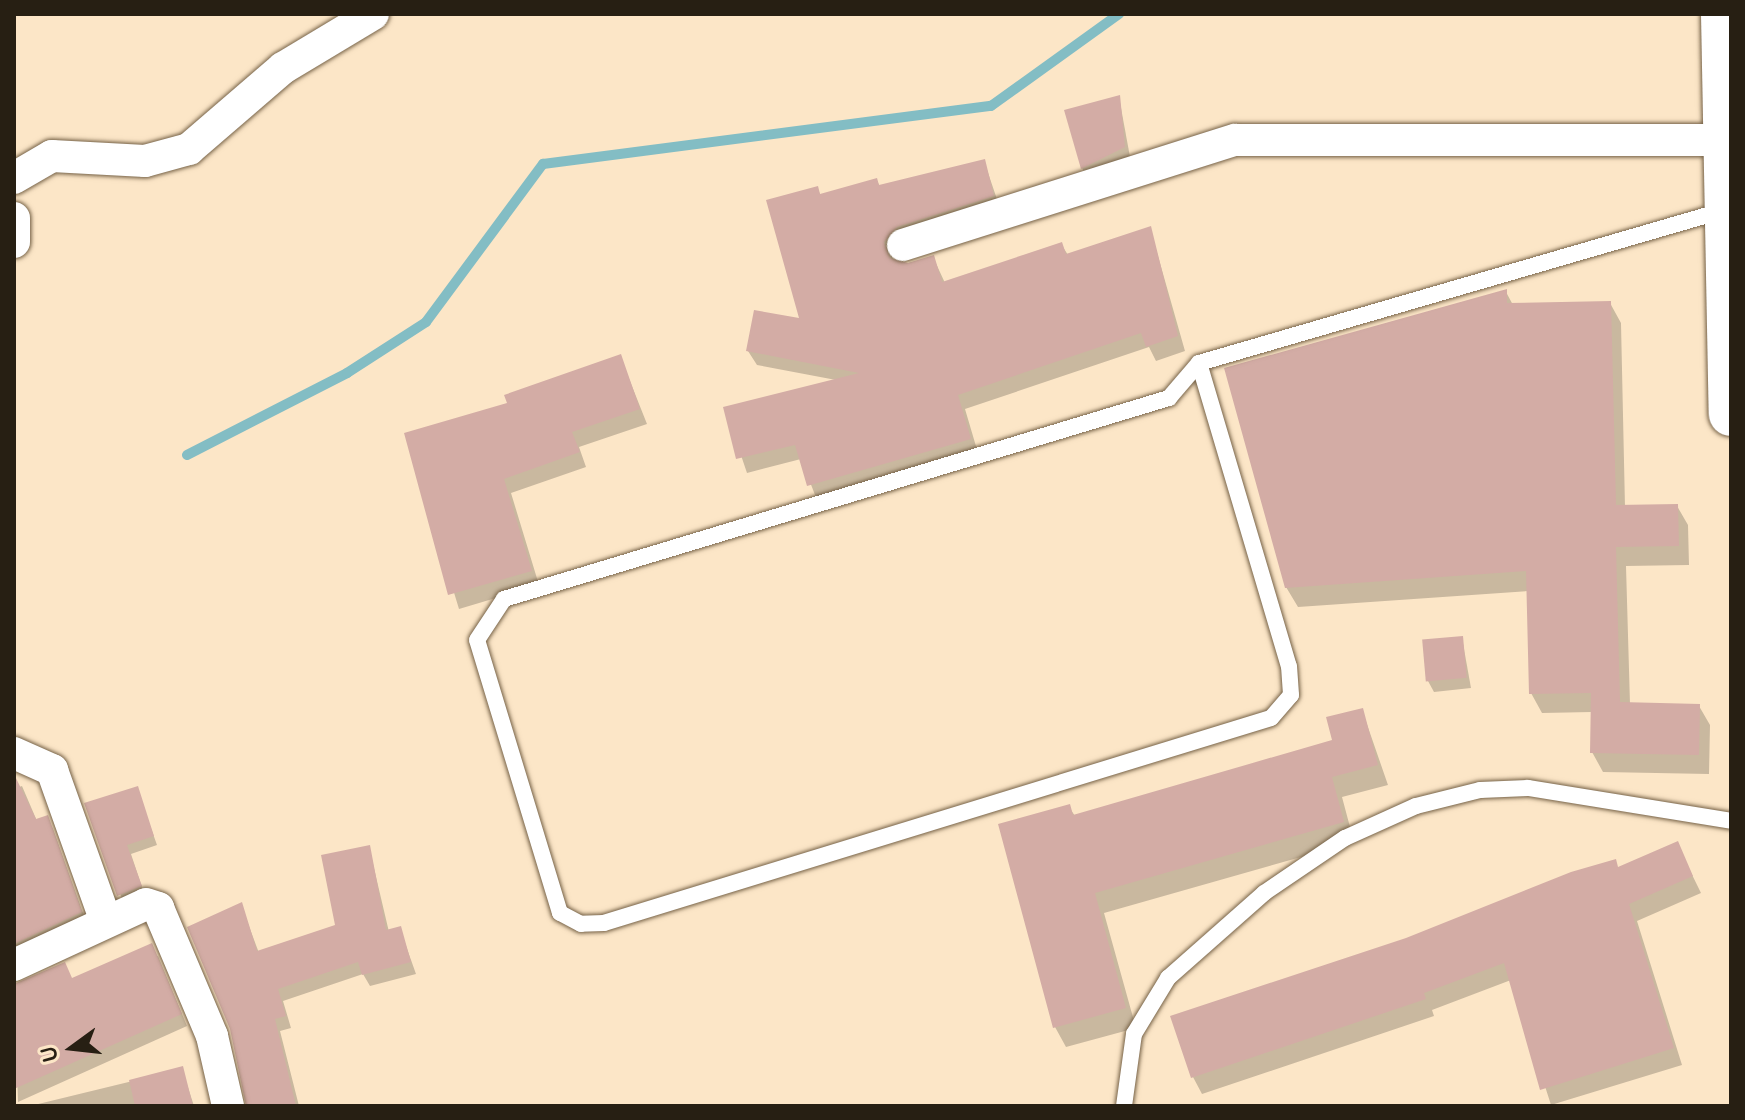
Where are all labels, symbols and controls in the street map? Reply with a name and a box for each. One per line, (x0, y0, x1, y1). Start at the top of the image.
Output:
north arrow (32, 1008, 112, 1088)
text: U (33, 1043, 64, 1065)

